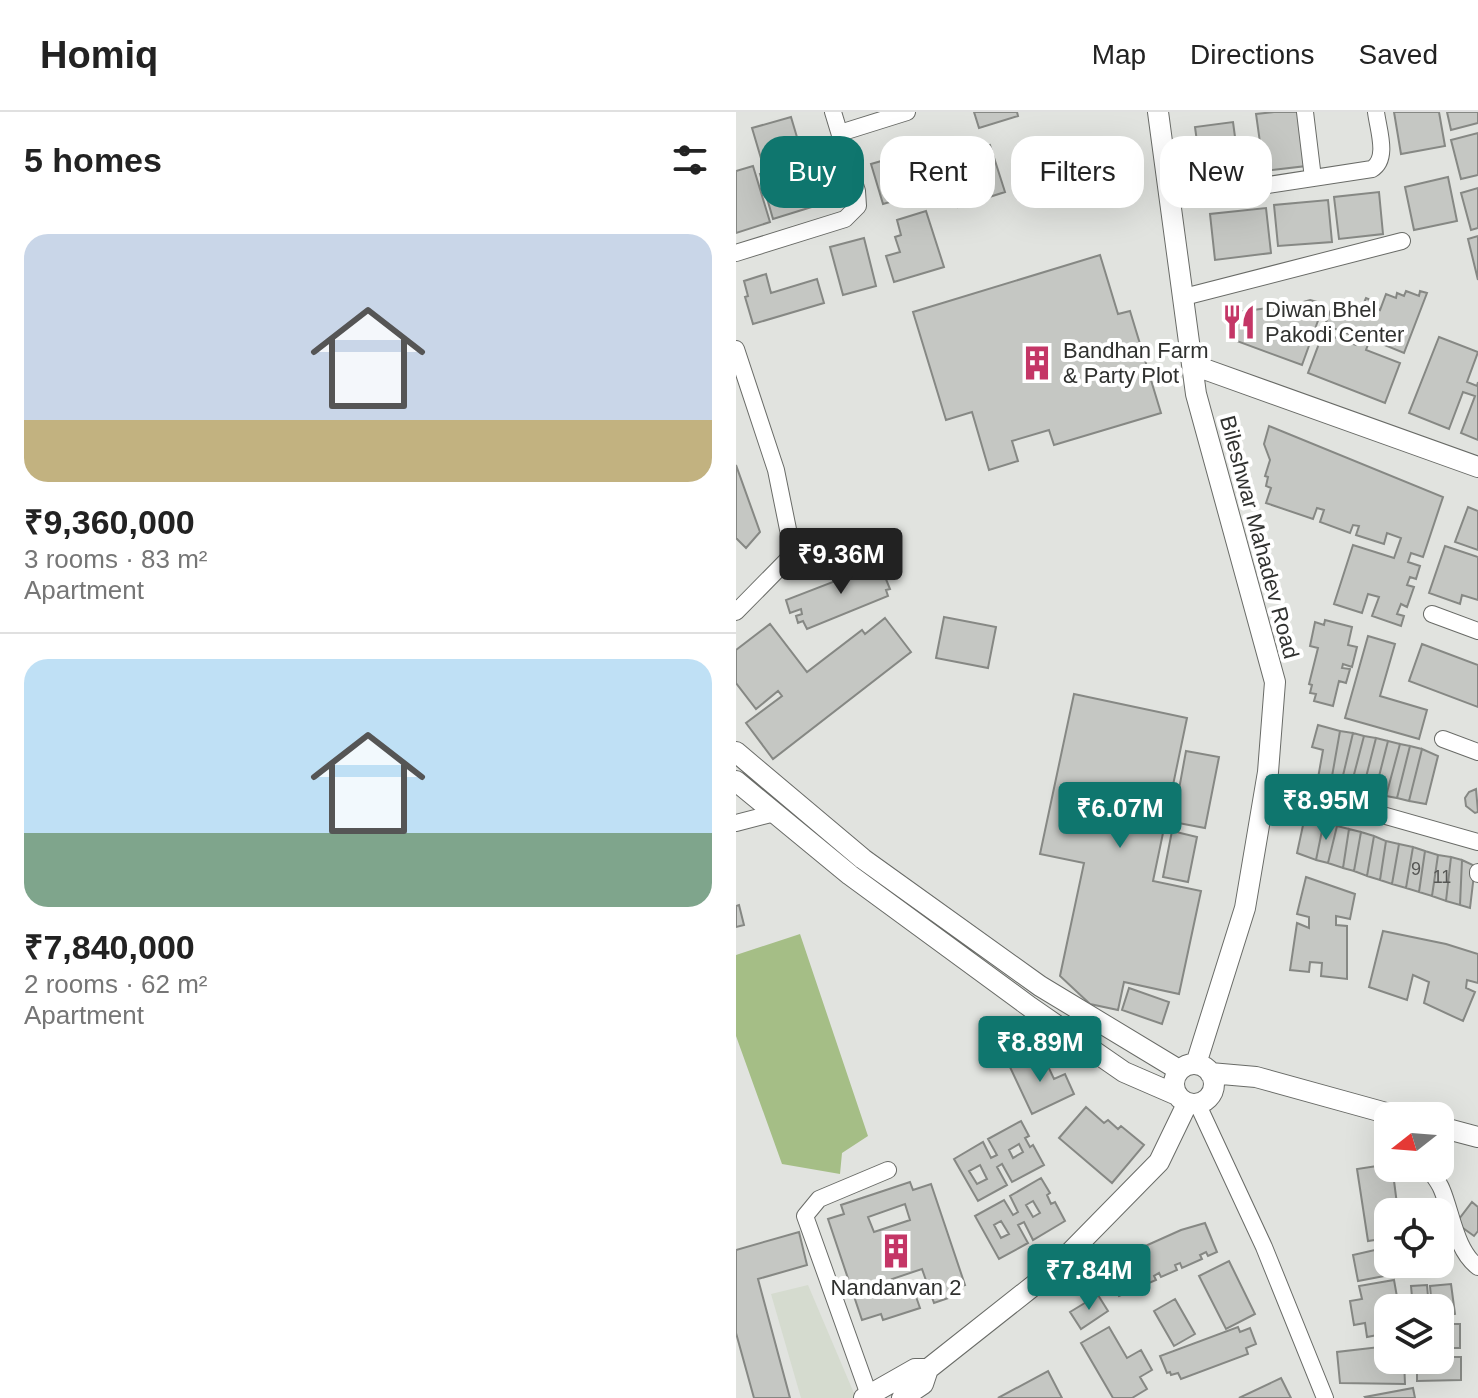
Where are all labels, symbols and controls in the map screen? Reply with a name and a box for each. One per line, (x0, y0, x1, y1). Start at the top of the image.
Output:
text: Homiq (40, 34, 158, 76)
text: Map (1092, 39, 1146, 70)
text: Directions (1190, 39, 1315, 70)
text: Saved (1359, 39, 1438, 70)
chip: Buy (760, 136, 864, 208)
chip: Rent (880, 136, 995, 208)
chip: Filters (1011, 136, 1144, 208)
chip: New (1160, 136, 1272, 208)
icon: filters (668, 138, 712, 182)
text: 5 homes (24, 141, 162, 179)
icon: home (296, 286, 440, 430)
place label: Diwan Bhel Pakodi Center (1265, 297, 1404, 347)
restaurant icon: Diwan Bhel Pakodi Center (1220, 303, 1258, 341)
place label: Bandhan Farm & Party Plot (1063, 338, 1209, 388)
building icon: Bandhan Farm & Party Plot (1018, 344, 1056, 382)
street label: Bileshwar Mahadev Road (1215, 413, 1304, 661)
text: ₹9,360,000 (24, 503, 195, 541)
pin: ₹9.36M (776, 528, 906, 596)
text: ₹9.36M (797, 539, 885, 569)
text: 3 rooms · 83 m² (24, 544, 208, 574)
text: Apartment (24, 575, 144, 605)
icon: home (296, 711, 440, 855)
pin: ₹8.95M (1261, 774, 1391, 842)
pin: ₹6.07M (1055, 782, 1185, 850)
text: ₹8.95M (1282, 785, 1370, 815)
text: ₹6.07M (1076, 793, 1164, 823)
house number: 9 (1411, 859, 1421, 879)
house number: 11 (1433, 867, 1451, 887)
text: ₹7,840,000 (24, 928, 195, 966)
text: 2 rooms · 62 m² (24, 969, 208, 999)
text: Apartment (24, 1000, 144, 1030)
pin: ₹8.89M (975, 1016, 1105, 1084)
text: ₹8.89M (996, 1027, 1084, 1057)
north arrow (1374, 1102, 1454, 1182)
map controls (1374, 1102, 1454, 1374)
button: locate (1374, 1198, 1454, 1278)
building icon: Nandanvan 2 (877, 1232, 915, 1270)
pin: ₹7.84M (1024, 1244, 1154, 1312)
text: ₹7.84M (1045, 1255, 1133, 1285)
place label: Nandanvan 2 (831, 1275, 961, 1300)
button: layers (1374, 1294, 1454, 1374)

